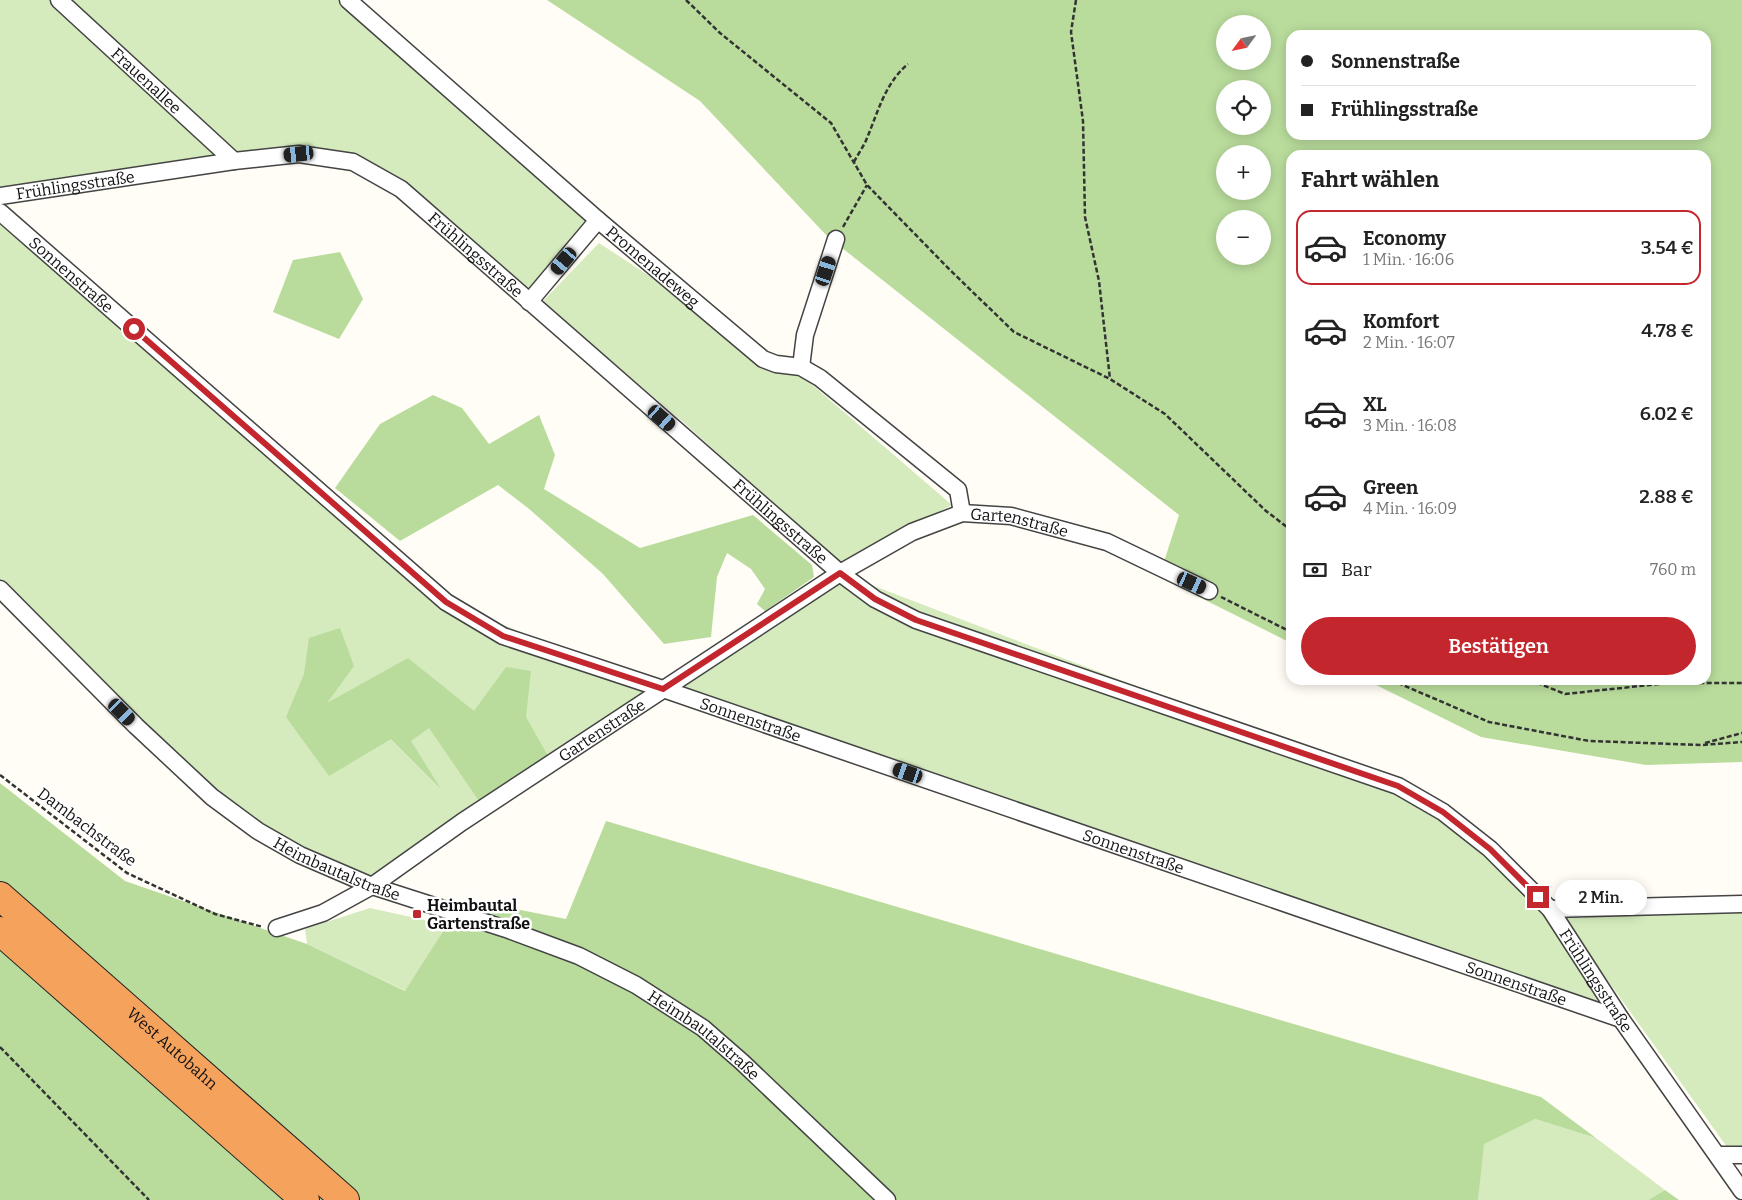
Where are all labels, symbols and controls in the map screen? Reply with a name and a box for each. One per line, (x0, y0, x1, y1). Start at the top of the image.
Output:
north arrow (1216, 15, 1271, 70)
map controls (1216, 15, 1271, 265)
street label: Frauenallee (108, 44, 186, 117)
text: Sonnenstraße (1331, 50, 1460, 73)
button: locate (1216, 80, 1271, 135)
text: Frühlingsstraße (1331, 98, 1478, 121)
car (283, 145, 314, 163)
button: + (1216, 145, 1271, 200)
text: Fahrt wählen (1301, 166, 1439, 193)
street label: Frühlingsstraße (15, 167, 136, 203)
street label: Frühlingsstraße (425, 208, 527, 301)
button: − (1216, 210, 1271, 265)
street label: Promenadeweg (602, 222, 704, 311)
icon: car (1303, 225, 1348, 270)
text: Economy (1363, 227, 1446, 250)
street label: Sonnenstraße (26, 233, 118, 316)
text: 3.54 € (1641, 236, 1694, 259)
car (548, 245, 579, 277)
text: 1 Min. · 16:06 (1363, 250, 1454, 269)
car (814, 254, 837, 288)
icon: car (1303, 308, 1348, 353)
text: Komfort (1363, 310, 1439, 333)
route start (123, 318, 145, 340)
text: 4.78 € (1641, 319, 1694, 342)
text: 2 Min. · 16:07 (1363, 333, 1455, 352)
icon: car (1303, 391, 1348, 436)
text: XL (1363, 393, 1387, 416)
car (645, 402, 678, 434)
text: 6.02 € (1640, 402, 1694, 425)
text: 3 Min. · 16:08 (1363, 416, 1457, 435)
icon: car (1303, 474, 1348, 519)
street label: Frühlingsstraße (729, 475, 832, 568)
text: Green (1363, 476, 1418, 499)
text: 2.88 € (1639, 485, 1694, 508)
text: 4 Min. · 16:09 (1363, 499, 1457, 518)
street label: Gartenstraße (970, 504, 1070, 541)
icon: cash (1301, 556, 1329, 584)
text: Bar (1341, 558, 1372, 581)
text: 760 m (1650, 560, 1696, 579)
car (1175, 570, 1208, 596)
button: Bestätigen (1301, 617, 1696, 675)
street label: Sonnenstraße (698, 693, 804, 745)
street label: Gartenstraße (555, 695, 649, 765)
car (106, 696, 137, 728)
car (891, 761, 924, 785)
street label: Dambachstraße (34, 784, 140, 870)
street label: Sonnenstraße (1080, 825, 1187, 877)
street label: Heimbautalstraße (270, 833, 403, 904)
callout: 2 Min. (1556, 880, 1648, 914)
route end (1527, 886, 1549, 908)
text: 2 Min. (1579, 888, 1623, 907)
place label: Heimbautal Gartenstraße (427, 896, 530, 933)
marker: Heimbautal Gartenstraße (411, 908, 423, 920)
street label: Frühlingsstraße (1556, 925, 1637, 1036)
street label: Sonnenstraße (1463, 957, 1569, 1009)
street label: Heimbautalstraße (645, 986, 764, 1083)
street label: West Autobahn (123, 1003, 222, 1093)

